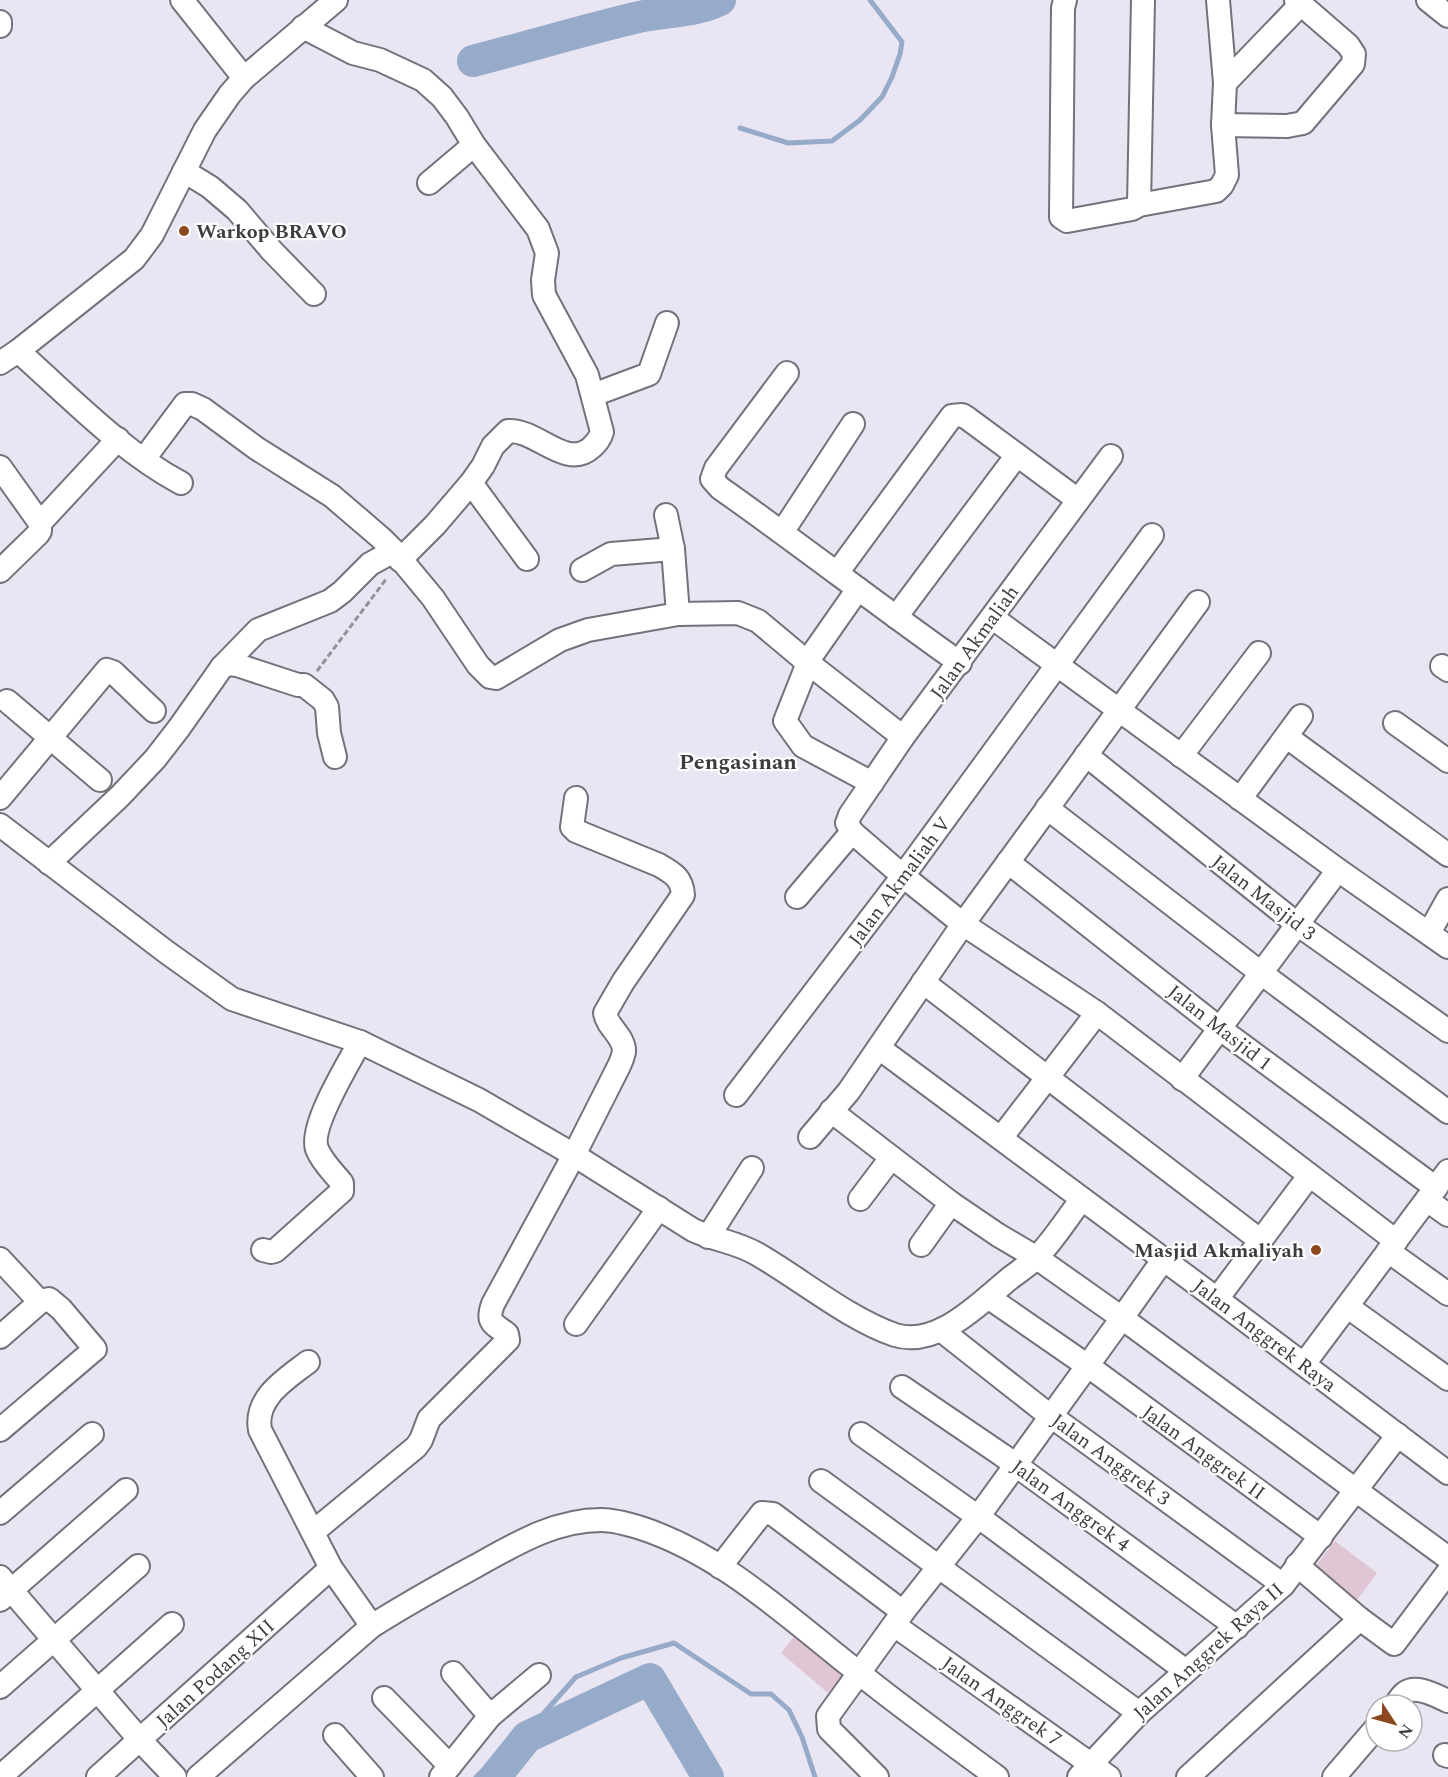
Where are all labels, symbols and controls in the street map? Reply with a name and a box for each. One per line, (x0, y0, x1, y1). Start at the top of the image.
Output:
place label: Warkop BRAVO (196, 217, 347, 247)
marker: Warkop BRAVO (177, 224, 191, 238)
street label: Jalan Akmaliah (923, 579, 1027, 706)
district label: Pengasinan (679, 746, 797, 779)
street label: Jalan Akmaliah V (841, 810, 959, 953)
street label: Jalan Masjid 3 (1205, 847, 1322, 948)
street label: Jalan Masjid 1 (1161, 977, 1278, 1078)
place label: Masjid Akmaliyah (1134, 1236, 1304, 1266)
marker: Masjid Akmaliyah (1309, 1243, 1323, 1257)
street label: Jalan Anggrek Raya (1186, 1272, 1343, 1400)
street label: Jalan Anggrek II (1135, 1398, 1271, 1508)
street label: Jalan Anggrek 3 (1045, 1406, 1176, 1513)
street label: Jalan Anggrek 4 (1005, 1452, 1136, 1559)
street label: Jalan Anggrek Raya II (1127, 1576, 1291, 1728)
street label: Jalan Podang XII (149, 1612, 282, 1735)
street label: Jalan Anggrek 7 (935, 1649, 1068, 1754)
north arrow (1364, 1693, 1424, 1753)
text: N (1392, 1719, 1419, 1744)

